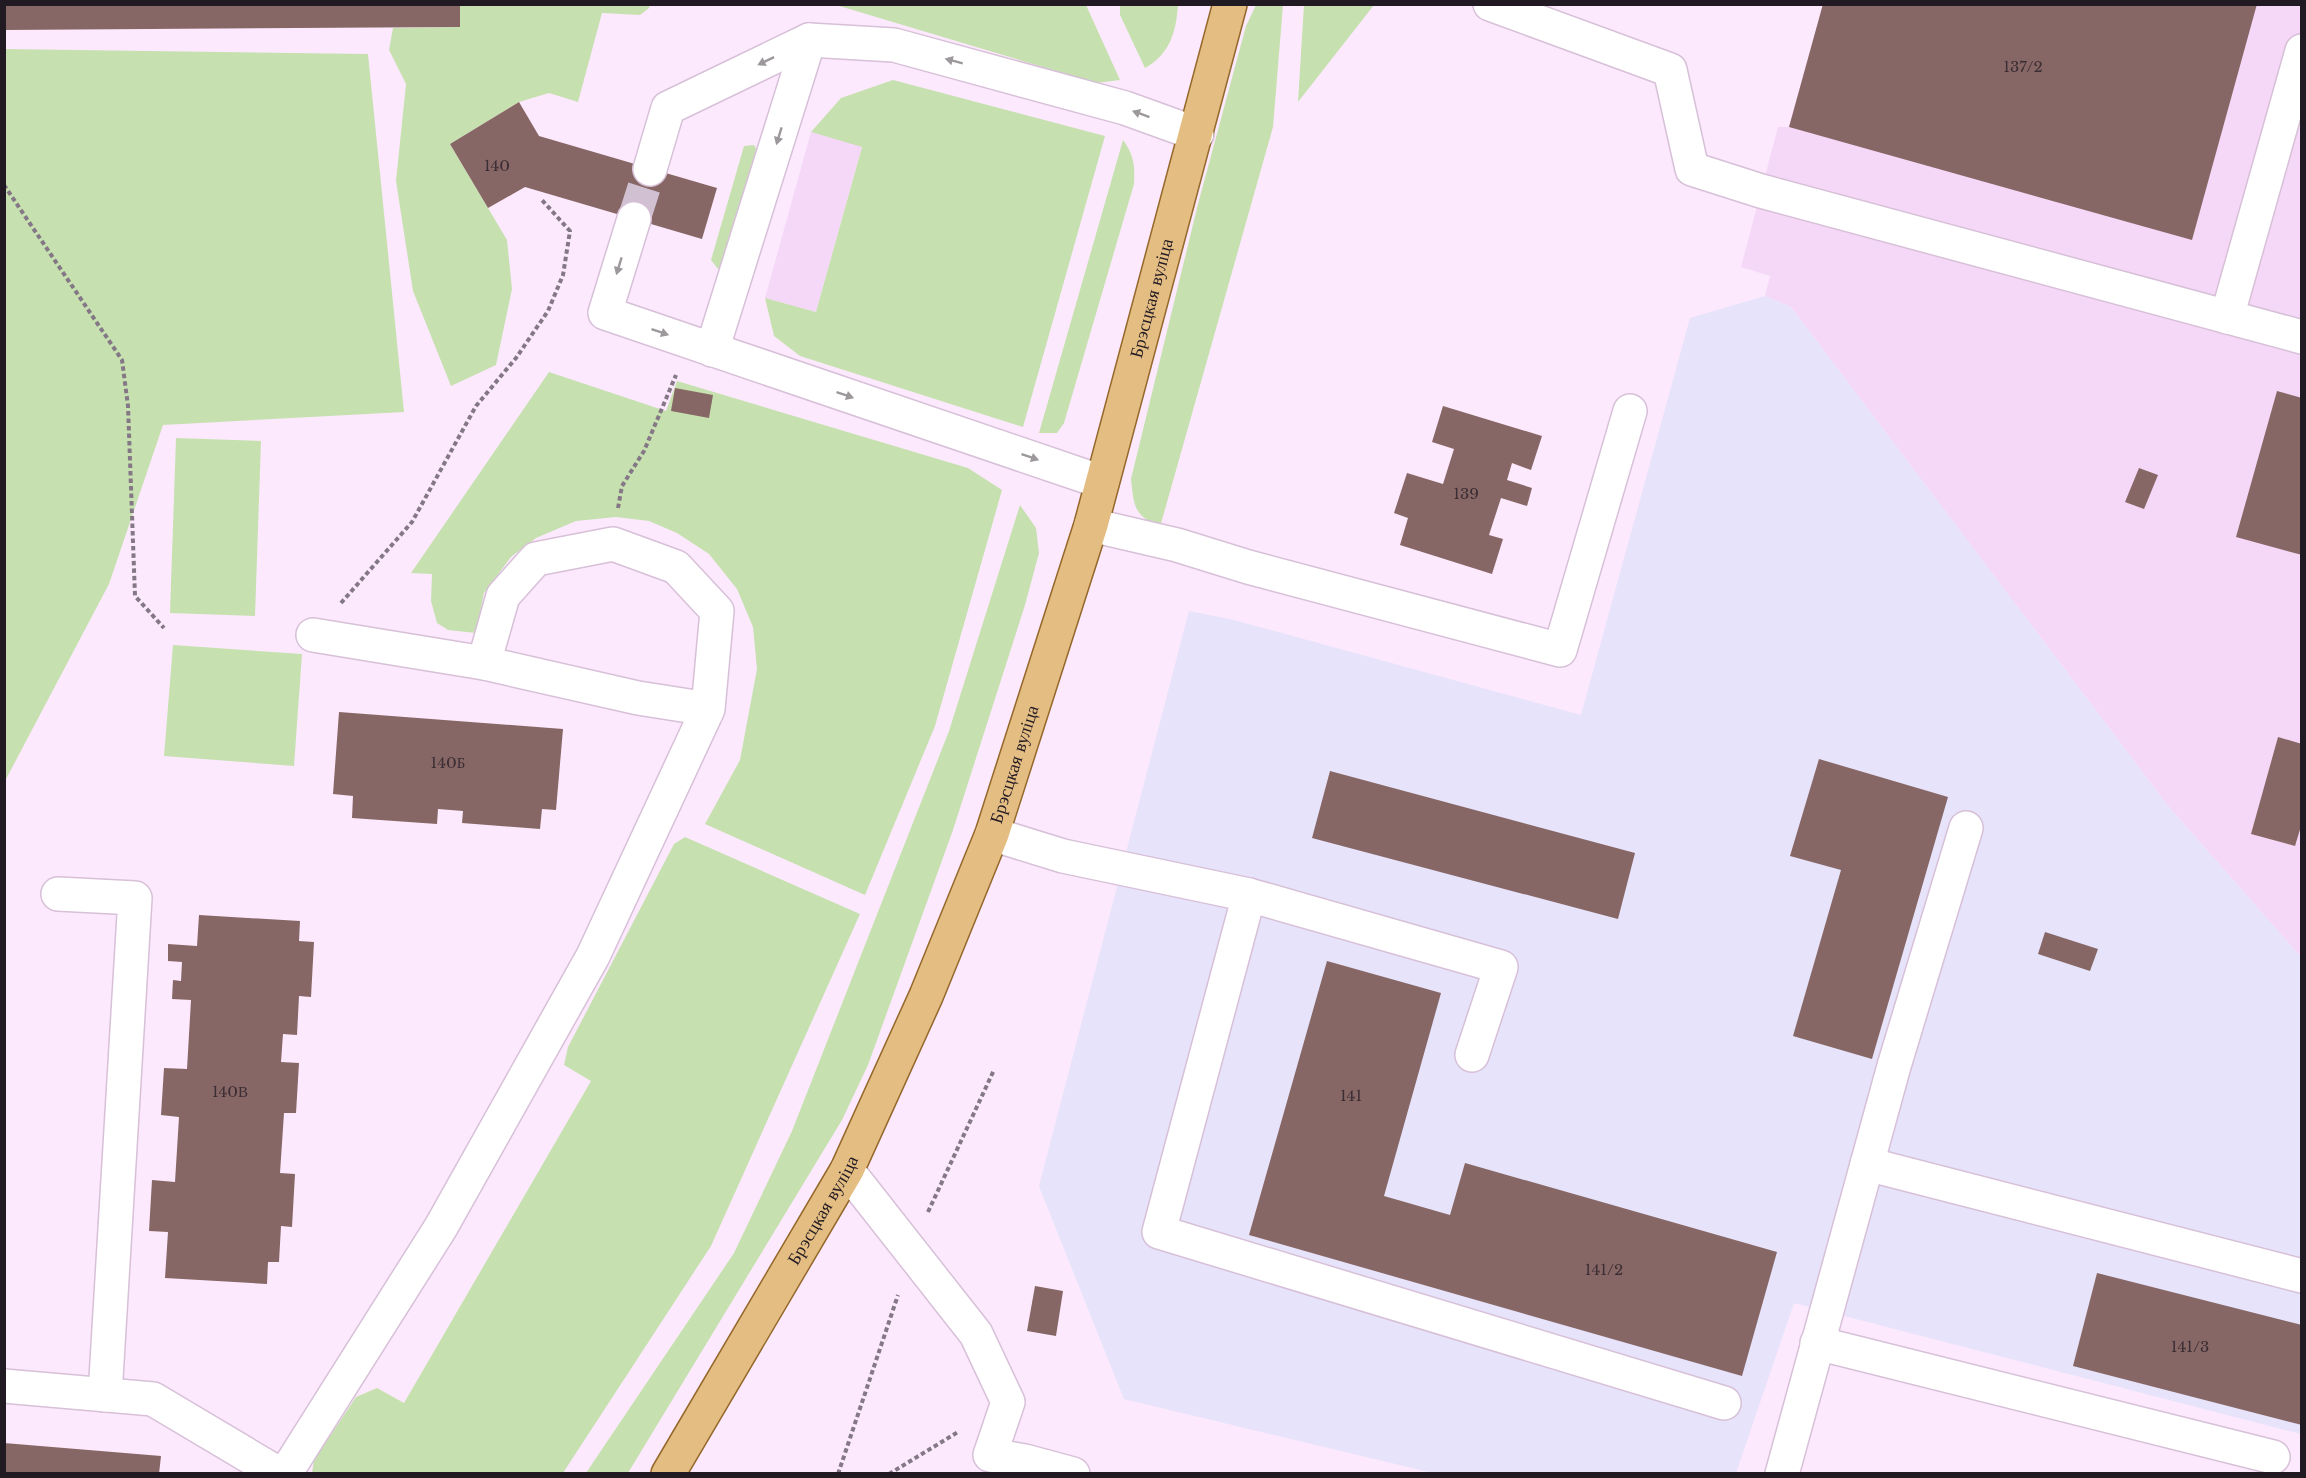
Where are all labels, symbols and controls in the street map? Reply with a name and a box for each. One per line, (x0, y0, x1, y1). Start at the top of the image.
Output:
one-way arrow (945, 56, 963, 66)
one-way arrow (757, 57, 774, 66)
house number: 137/2 (2003, 57, 2043, 76)
one-way arrow (1132, 108, 1150, 118)
one-way arrow (774, 127, 783, 145)
house number: 140 (484, 156, 510, 175)
street label: Брэсцкая вуліца (1125, 236, 1178, 360)
one-way arrow (614, 257, 624, 275)
one-way arrow (651, 327, 669, 337)
one-way arrow (836, 390, 854, 400)
one-way arrow (1021, 453, 1039, 463)
house number: 139 (1453, 484, 1479, 503)
street label: Брэсцкая вуліца (985, 702, 1044, 826)
house number: 140Б (431, 753, 465, 772)
house number: 140В (212, 1082, 248, 1101)
house number: 141 (1340, 1086, 1362, 1105)
street label: Брэсцкая вуліца (783, 1152, 863, 1269)
house number: 141/2 (1585, 1260, 1623, 1279)
house number: 141/3 (2171, 1337, 2209, 1356)

